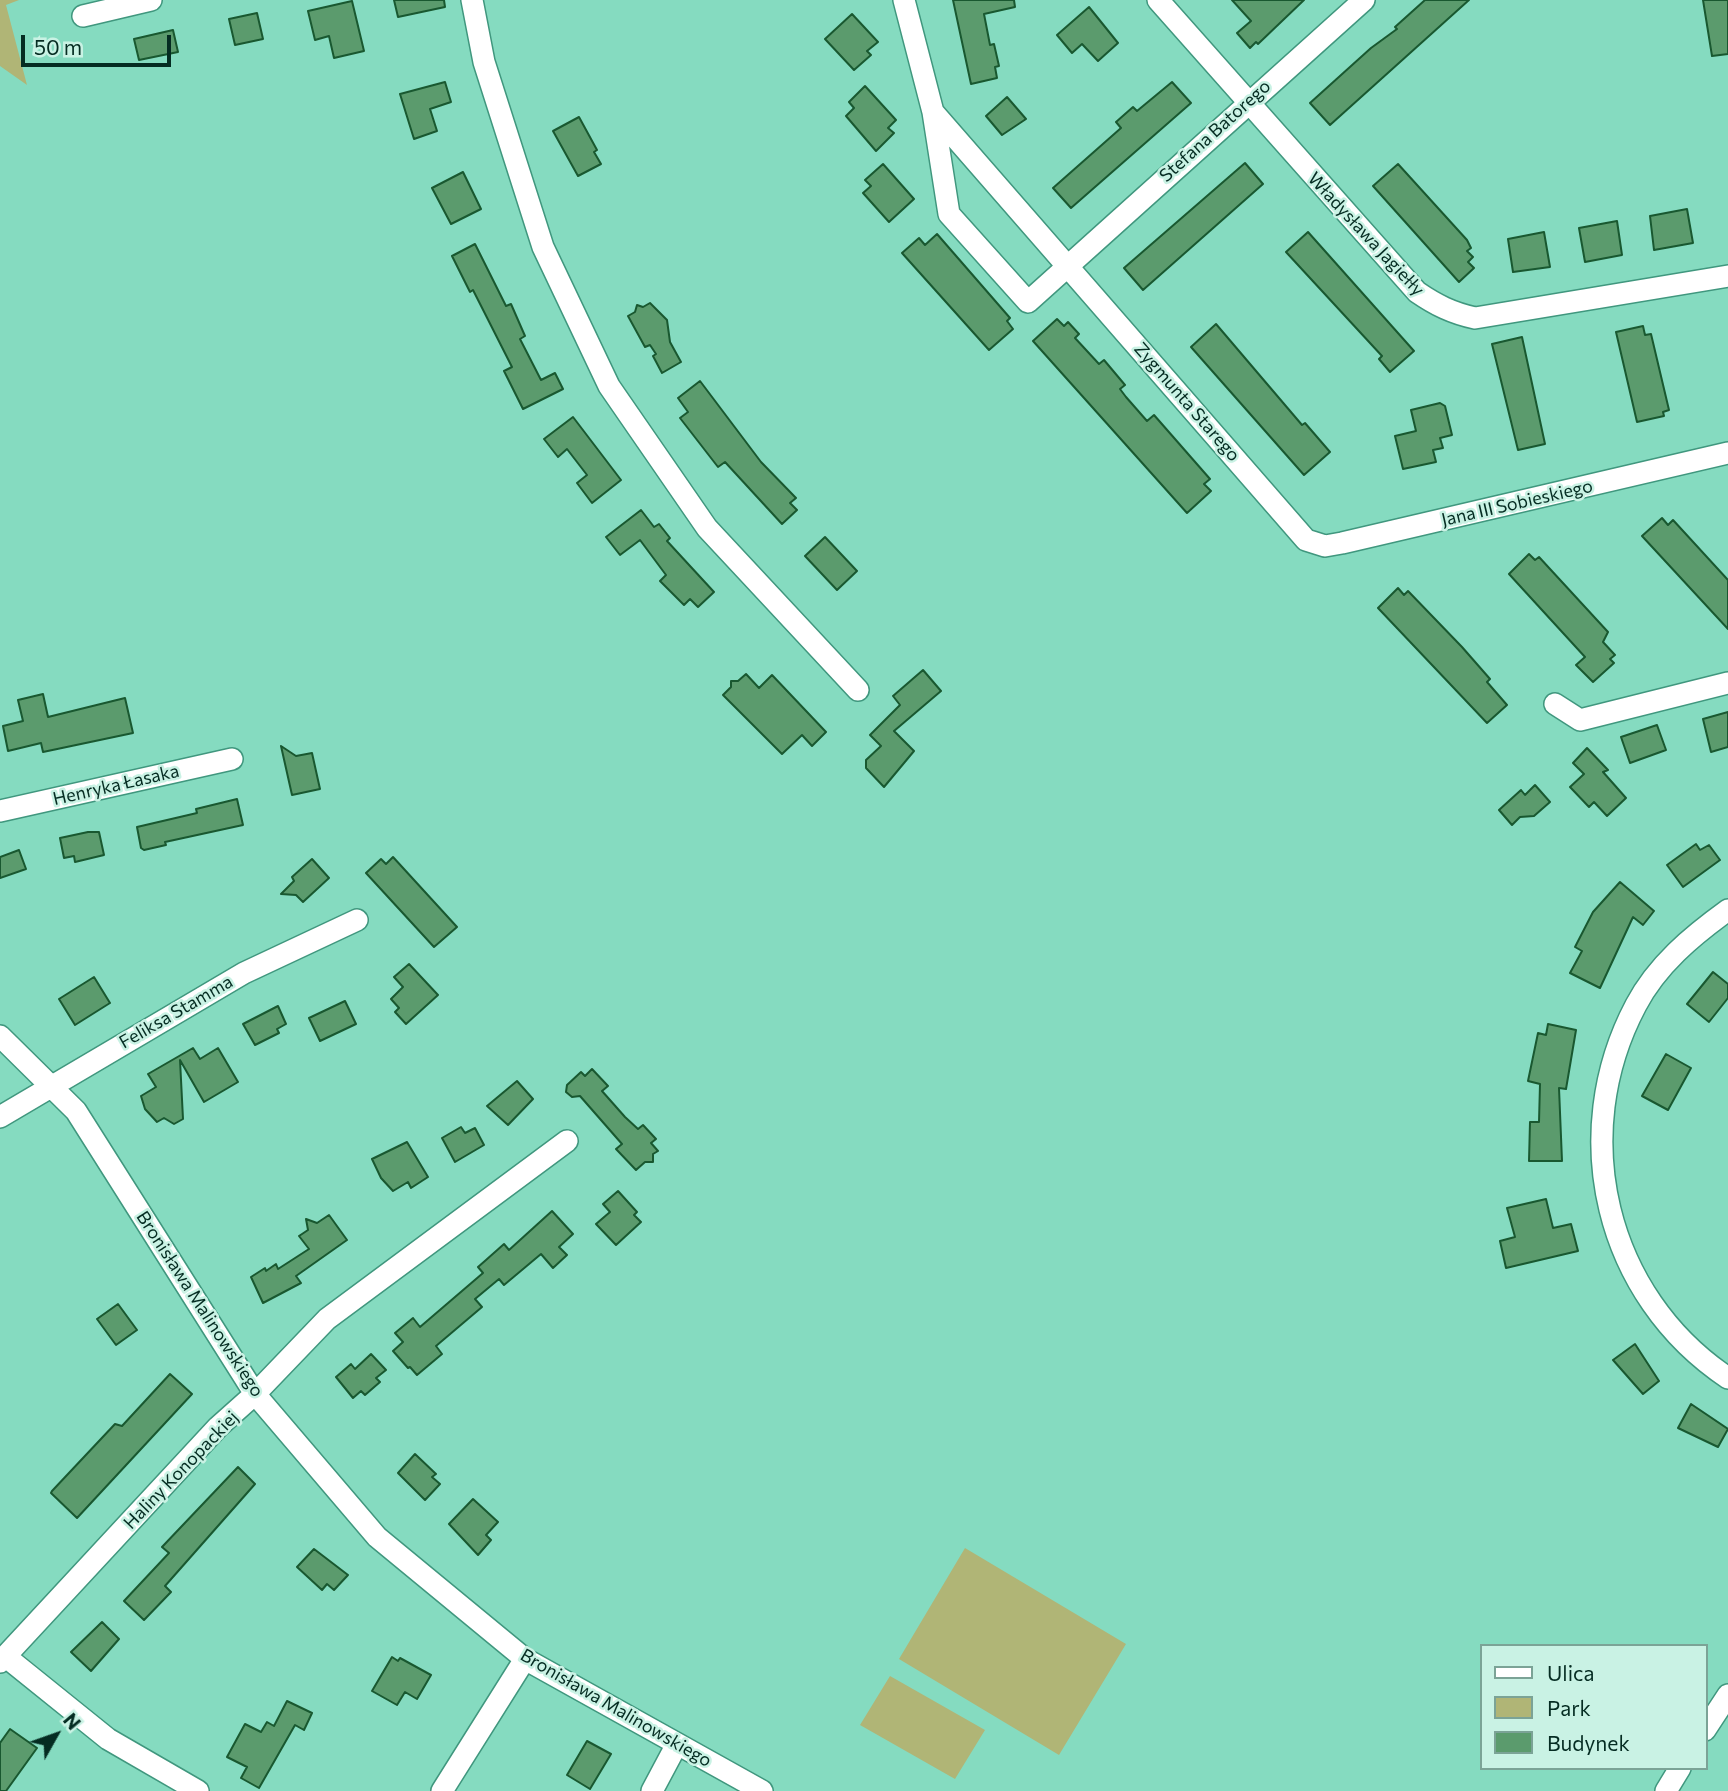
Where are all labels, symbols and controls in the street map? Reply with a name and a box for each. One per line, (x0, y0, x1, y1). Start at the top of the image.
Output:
scale bar (24, 21, 175, 65)
text: 50 m (34, 34, 82, 59)
street label: Stefana Batorego (1155, 75, 1275, 187)
street label: Władysława Jagiełły (1303, 168, 1429, 300)
street label: Zygmunta Starego (1130, 338, 1244, 466)
street label: Jana III Sobieskiego (1439, 475, 1595, 531)
street label: Henryka Łasaka (51, 760, 181, 810)
street label: Feliksa Stamma (115, 971, 237, 1053)
street label: Bronisława Malinowskiego (132, 1207, 268, 1401)
street label: Haliny Konopackiej (119, 1407, 243, 1533)
street label: Bronisława Malinowskiego (517, 1644, 715, 1772)
legend (1480, 1644, 1707, 1770)
text: Ulica (1547, 1660, 1594, 1685)
text: Park (1547, 1695, 1591, 1720)
north arrow (21, 1700, 91, 1770)
text: N (59, 1708, 86, 1734)
text: Budynek (1547, 1730, 1630, 1755)

